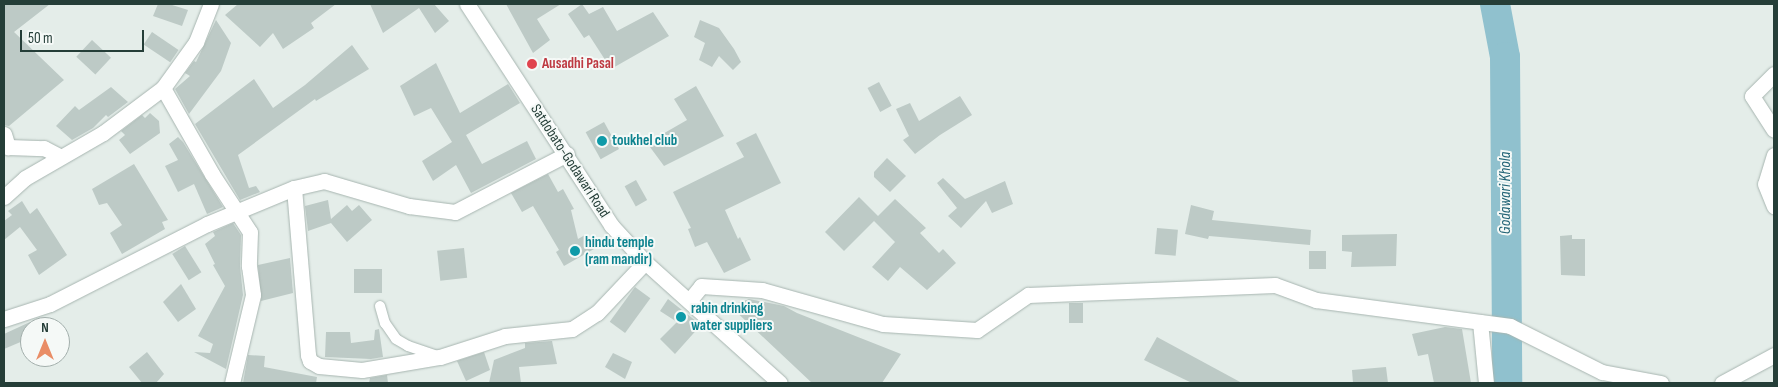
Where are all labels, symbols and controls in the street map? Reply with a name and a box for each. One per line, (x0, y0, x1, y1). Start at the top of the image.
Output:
scale bar (22, 20, 146, 52)
text: 50 m (28, 29, 53, 48)
place label: Ausadhi Pasal (542, 55, 614, 73)
marker: Ausadhi Pasal (526, 58, 538, 70)
street label: Satdobato-Godawari Road (527, 101, 613, 221)
place label: toukhel club (612, 132, 677, 150)
marker: toukhel club (596, 135, 608, 147)
water label: Godawari Khola (1496, 152, 1516, 234)
place label: hindu temple (ram mandir) (585, 233, 654, 268)
marker: hindu temple (ram mandir) (569, 245, 581, 257)
place label: rabin drinking water suppliers (691, 299, 773, 334)
marker: rabin drinking water suppliers (675, 311, 687, 323)
north arrow (20, 317, 70, 367)
text: N (41, 319, 49, 336)

